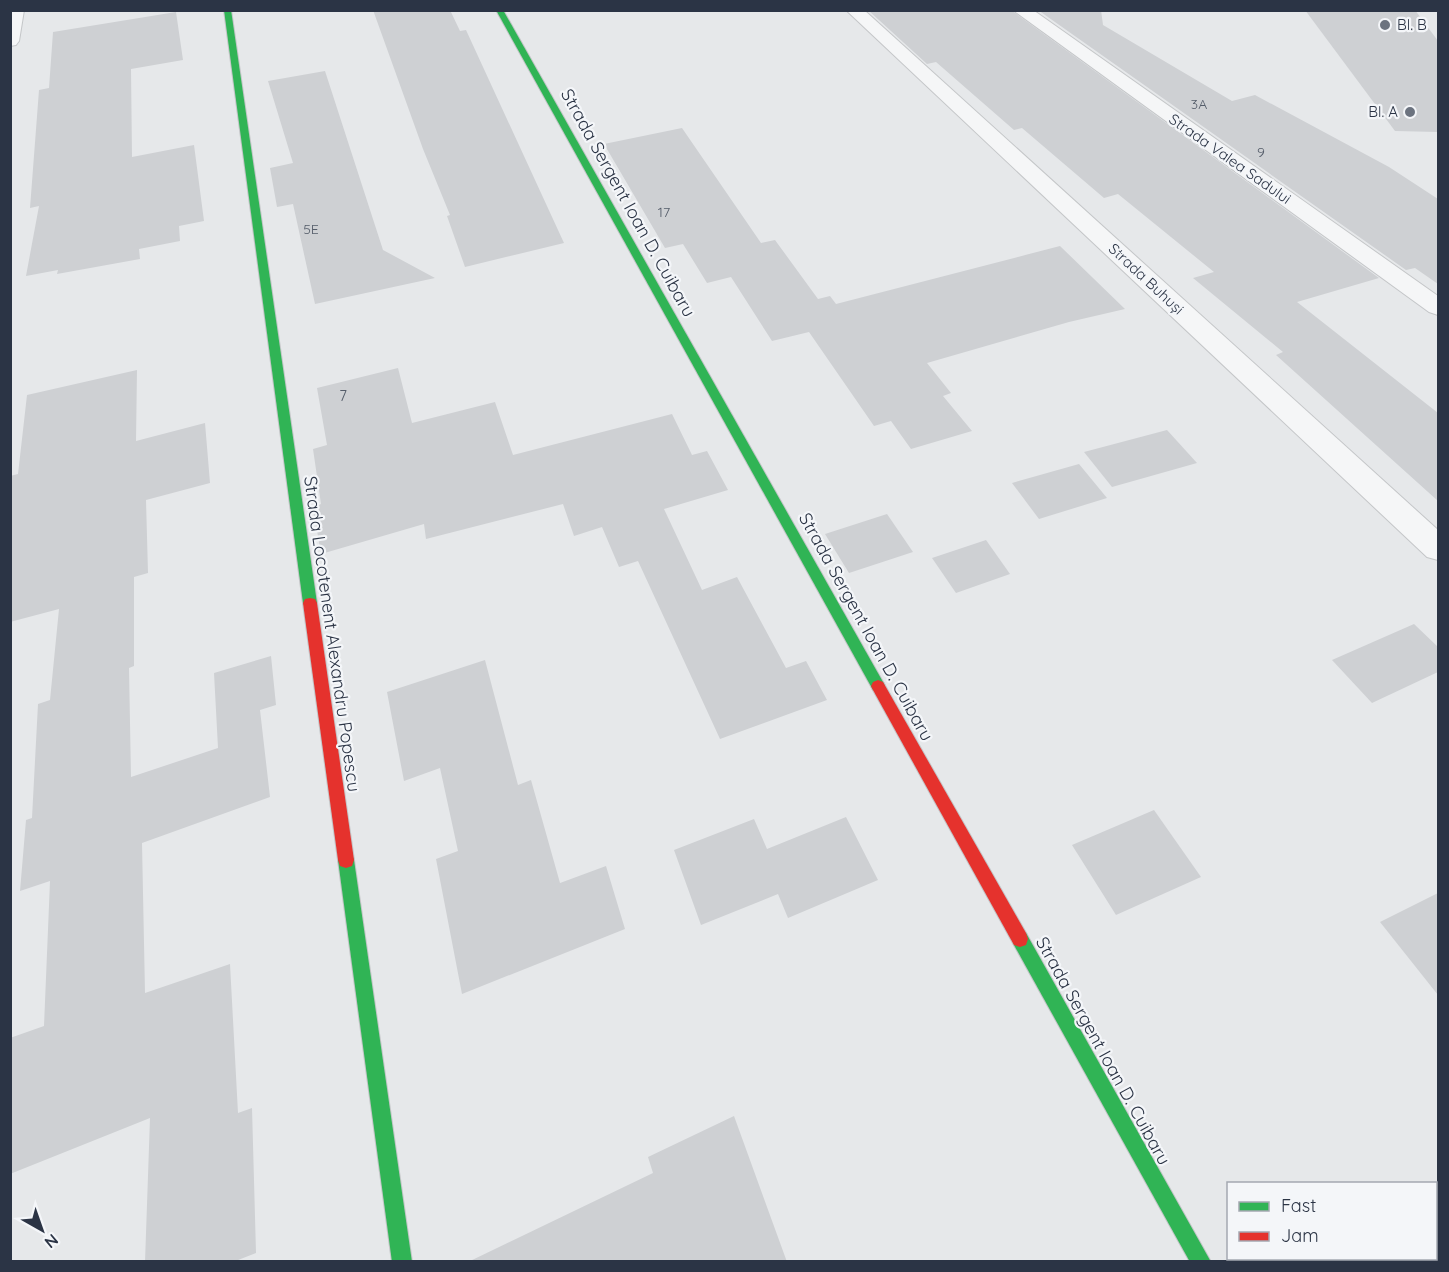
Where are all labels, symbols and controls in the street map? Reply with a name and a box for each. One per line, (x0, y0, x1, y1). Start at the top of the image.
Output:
place label: Bl. B (1397, 15, 1427, 34)
marker: Bl. B (1378, 18, 1392, 32)
street label: Strada Sergent Ioan D. Cuibaru (556, 85, 701, 321)
house number: 3A (1191, 95, 1207, 113)
place label: Bl. A (1368, 102, 1398, 121)
marker: Bl. A (1403, 105, 1417, 119)
street label: Strada Valea Sadului (1166, 109, 1295, 208)
house number: 9 (1257, 143, 1265, 161)
house number: 17 (658, 203, 670, 221)
house number: 5E (303, 220, 319, 238)
street label: Strada Buhuși (1105, 239, 1188, 318)
house number: 7 (339, 386, 347, 405)
street label: Strada Locotenent Alexandru Popescu (299, 475, 366, 793)
street label: Strada Sergent Ioan D. Cuibaru (794, 509, 939, 745)
street label: Strada Sergent Ioan D. Cuibaru (1031, 933, 1176, 1169)
legend (1227, 1182, 1437, 1260)
text: Fast (1281, 1194, 1316, 1217)
north arrow (12, 1200, 72, 1260)
text: Jam (1281, 1224, 1319, 1247)
text: N (41, 1230, 63, 1253)

